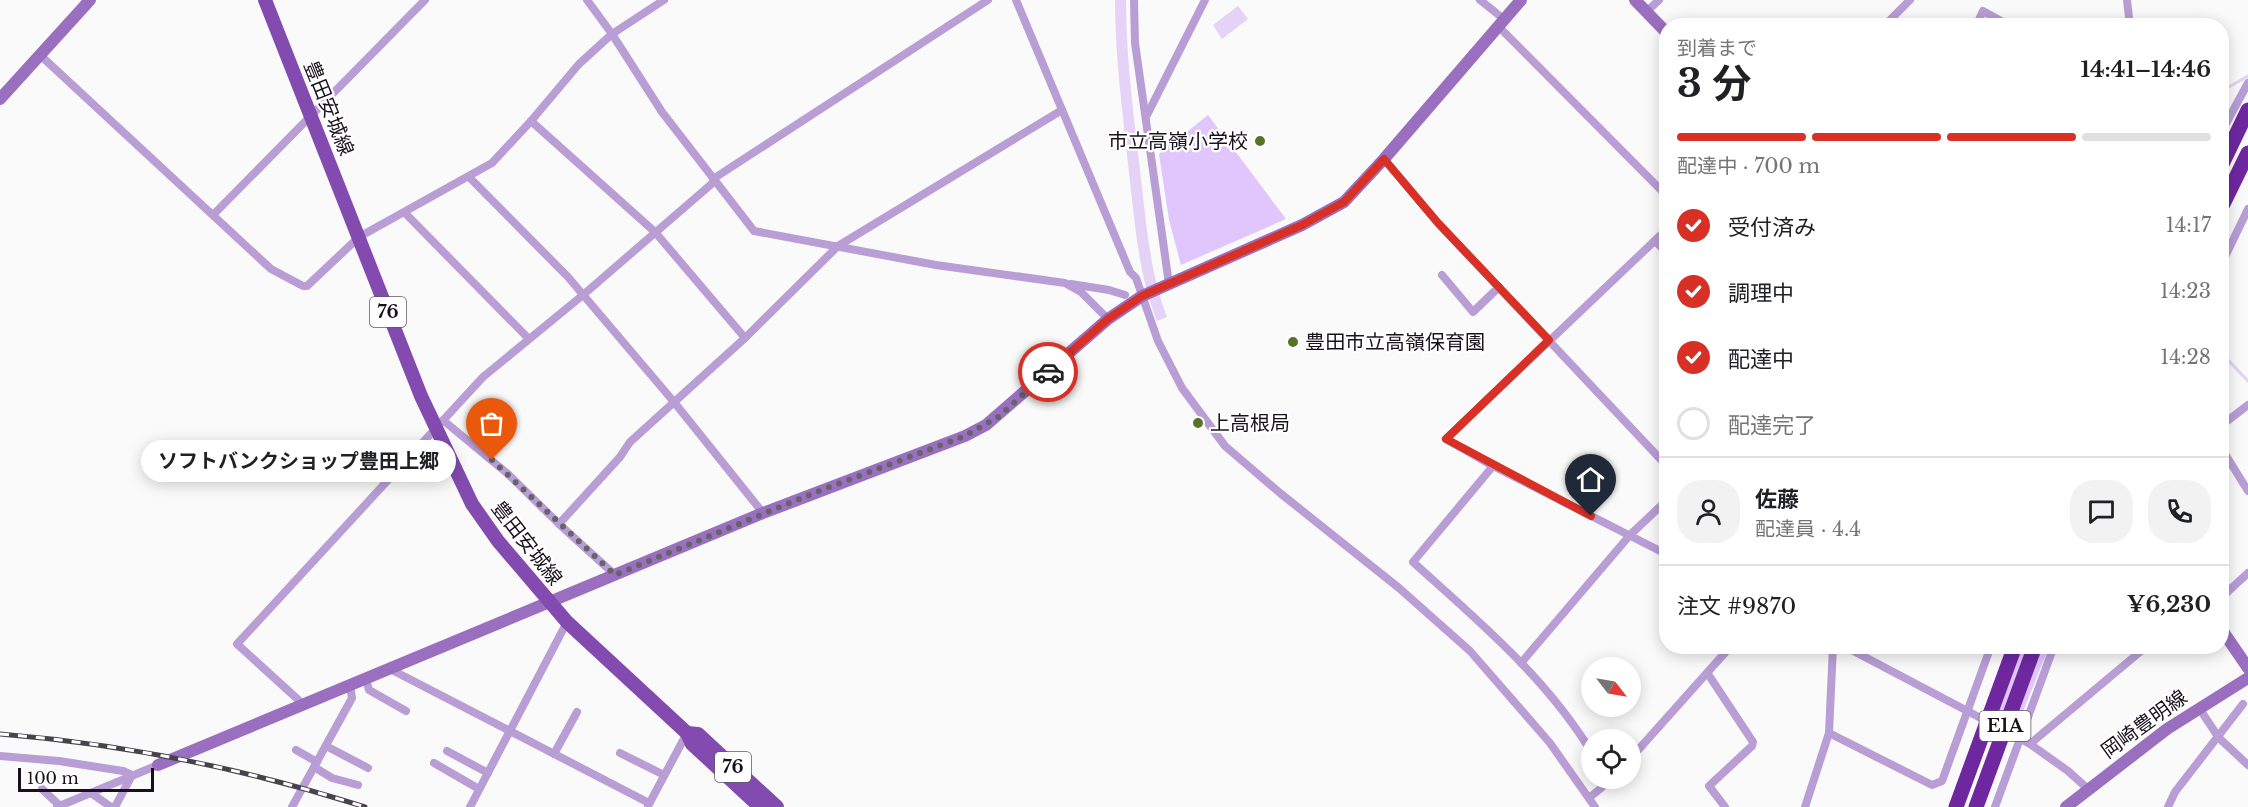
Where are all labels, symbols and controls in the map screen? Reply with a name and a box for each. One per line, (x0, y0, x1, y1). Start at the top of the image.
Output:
text: 到着まで (1677, 36, 1757, 60)
text: 14:41–14:46 (2080, 56, 2211, 83)
street label: 豊田安城線 (299, 57, 359, 159)
text: 3 分 (1677, 59, 1751, 108)
place label: 市立高嶺小学校 (1108, 129, 1248, 153)
marker: 市立高嶺小学校 (1253, 134, 1267, 148)
text: 配達中 · 700 m (1677, 154, 1820, 178)
icon: check (1677, 209, 1710, 242)
text: 14:17 (2166, 213, 2211, 237)
text: 受付済み (1728, 214, 1816, 241)
icon: check (1677, 275, 1710, 308)
text: 14:23 (2160, 279, 2211, 303)
text: 調理中 (1728, 280, 1794, 307)
road number: 76 (370, 297, 406, 327)
place label: 豊田市立高嶺保育園 (1305, 330, 1485, 354)
marker: 豊田市立高嶺保育園 (1286, 335, 1300, 349)
icon: check (1677, 341, 1710, 374)
courier (1018, 342, 1078, 402)
text: 14:28 (2160, 345, 2211, 369)
text: 配達中 (1728, 346, 1794, 373)
icon: car (1032, 356, 1065, 389)
pin (466, 398, 517, 460)
icon: bag (475, 407, 508, 440)
place label: 上高根局 (1210, 411, 1290, 435)
text: 配達完了 (1728, 412, 1816, 439)
marker: 上高根局 (1191, 416, 1205, 430)
callout: ソフトバンクショップ豊田上郷 (141, 439, 456, 481)
text: ソフトバンクショップ豊田上郷 (158, 449, 439, 473)
pin (1565, 454, 1616, 516)
icon: home (1574, 463, 1607, 496)
button: person (1677, 480, 1740, 543)
button: chat (2070, 480, 2133, 543)
button: phone (2148, 480, 2211, 543)
text: 佐藤 (1755, 486, 1799, 513)
street label: 豊田安城線 (487, 496, 567, 590)
text: 配達員 · 4.4 (1755, 517, 1861, 541)
text: ¥6,230 (2127, 591, 2211, 618)
text: 注文 #9870 (1677, 593, 1796, 620)
north arrow (1581, 657, 1641, 717)
map controls (1581, 657, 1641, 789)
street label: 岡崎豊明線 (2096, 685, 2192, 763)
road number: E1A (1980, 711, 2030, 741)
button: locate (1581, 729, 1641, 789)
road number: 76 (715, 752, 751, 782)
scale bar (18, 765, 154, 792)
text: 100 m (27, 768, 79, 788)

